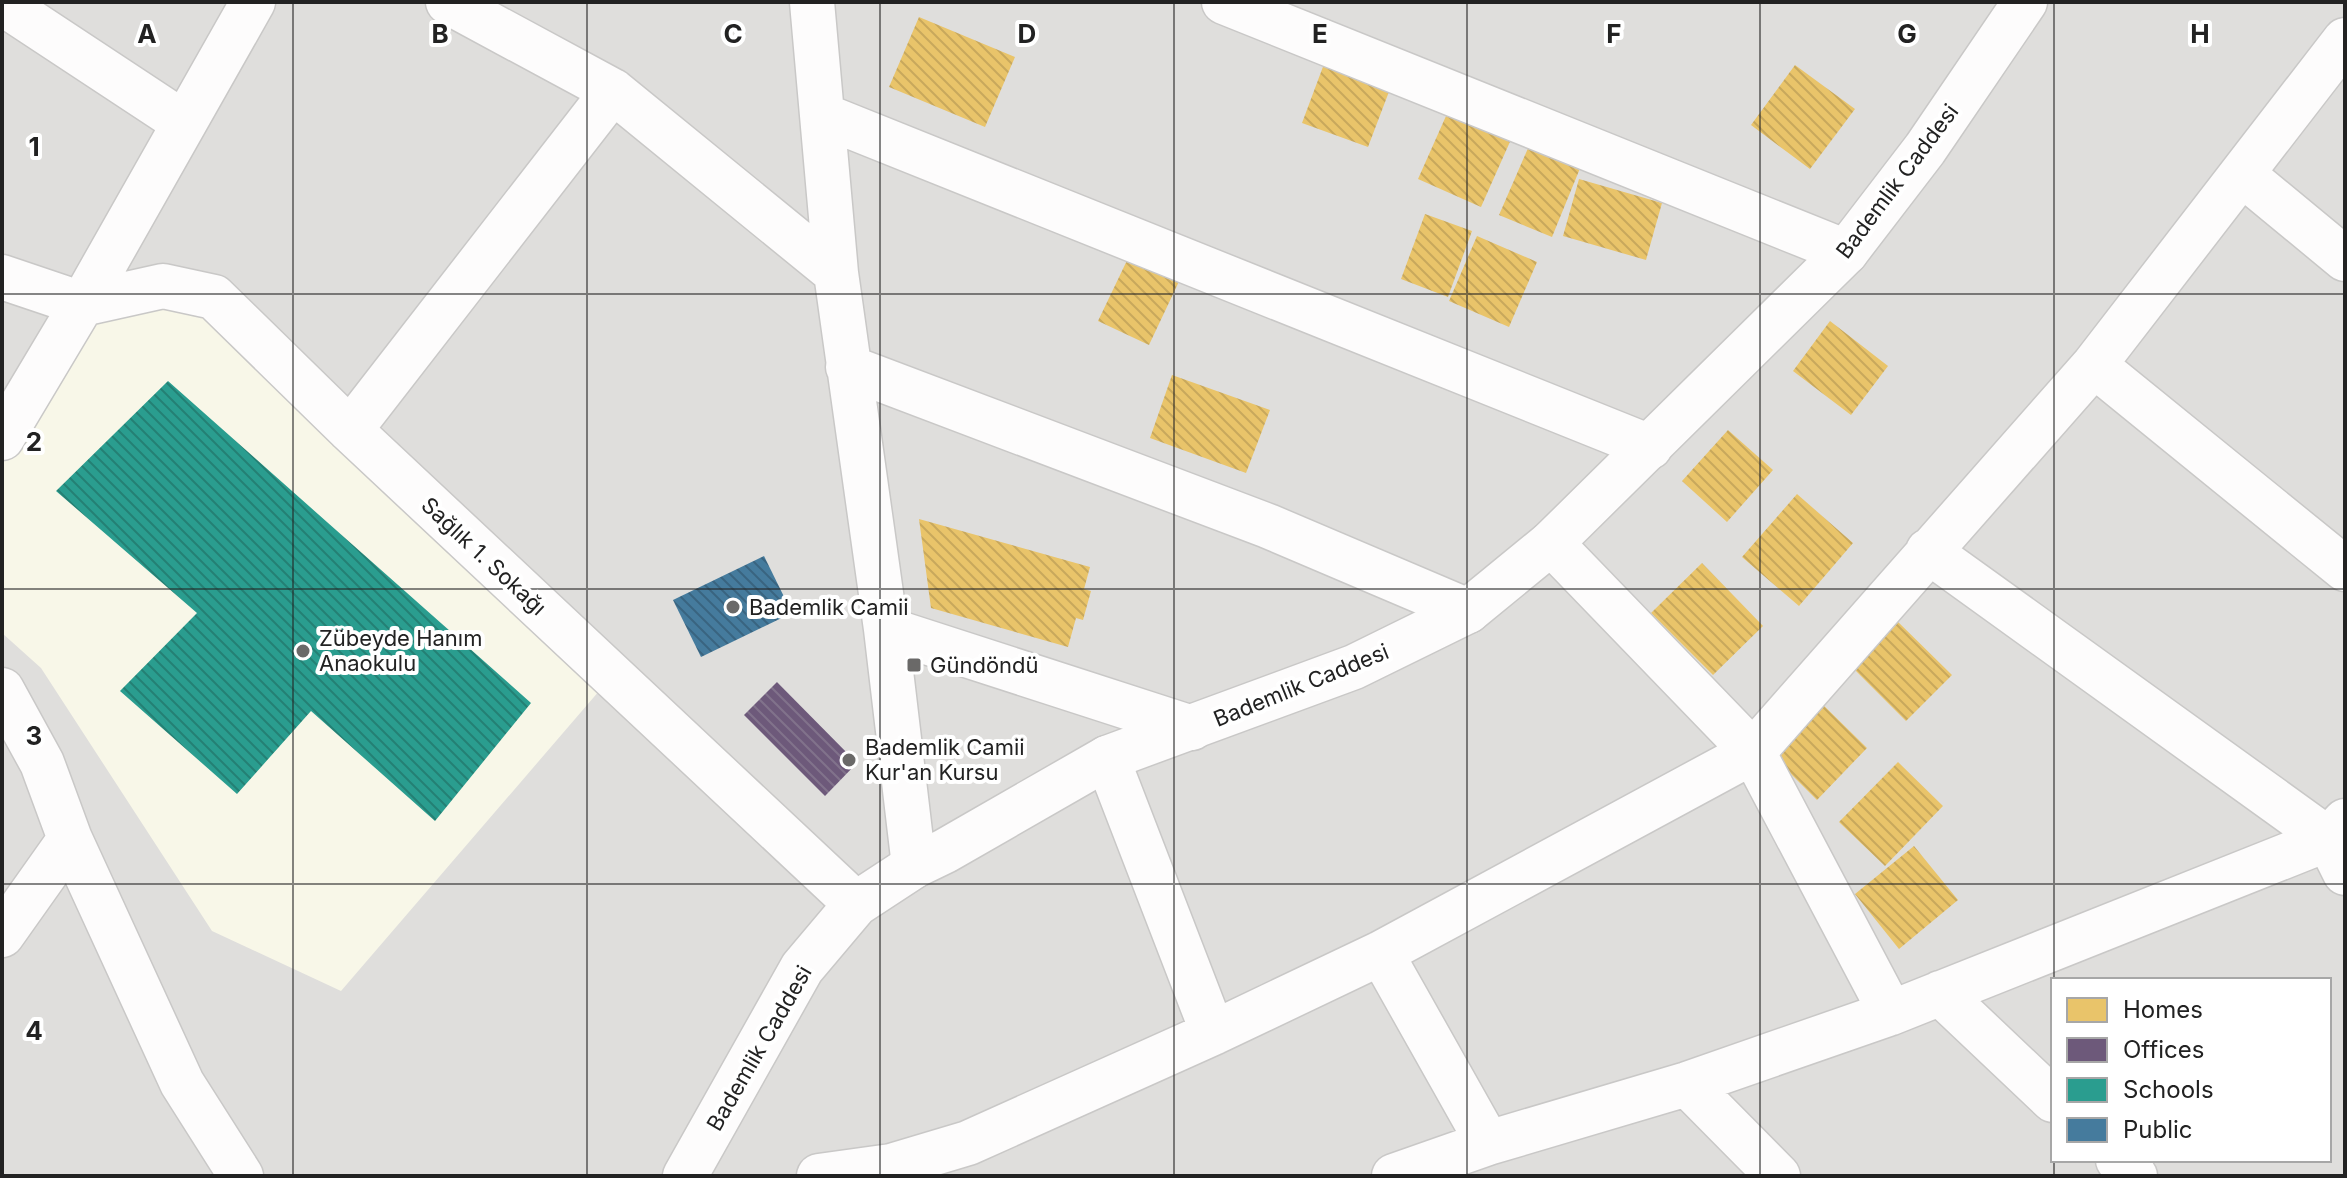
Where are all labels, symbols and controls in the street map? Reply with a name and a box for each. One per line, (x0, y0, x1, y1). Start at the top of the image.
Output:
text: A (137, 18, 157, 49)
text: B (431, 18, 449, 49)
text: C (723, 18, 743, 49)
text: D (1018, 18, 1036, 49)
text: E (1312, 18, 1328, 49)
text: F (1606, 18, 1622, 49)
text: G (1897, 18, 1917, 49)
text: H (2190, 18, 2210, 49)
street label: Bademlik Caddesi (1831, 99, 1963, 263)
text: 1 (28, 131, 40, 162)
text: 2 (26, 426, 42, 457)
street label: Sağlık 1. Sokağı (416, 492, 552, 620)
place label: Bademlik Camii (749, 594, 909, 620)
marker: Bademlik Camii (724, 598, 742, 616)
place label: Zübeyde Hanım Anaokulu (319, 625, 482, 676)
street label: Bademlik Caddesi (1210, 638, 1392, 732)
marker: Zübeyde Hanım Anaokulu (294, 642, 312, 660)
place label: Gündöndü (930, 652, 1039, 678)
marker: Gündöndü (905, 656, 923, 674)
text: 3 (26, 720, 42, 751)
place label: Bademlik Camii Kur'an Kursu (865, 734, 1025, 785)
marker: Bademlik Camii Kur'an Kursu (840, 751, 858, 769)
street label: Bademlik Caddesi (701, 961, 817, 1135)
legend (2051, 978, 2331, 1162)
text: Homes (2123, 995, 2203, 1024)
text: 4 (25, 1015, 43, 1046)
text: Offices (2123, 1035, 2204, 1064)
text: Schools (2123, 1075, 2214, 1104)
text: Public (2123, 1115, 2193, 1144)

